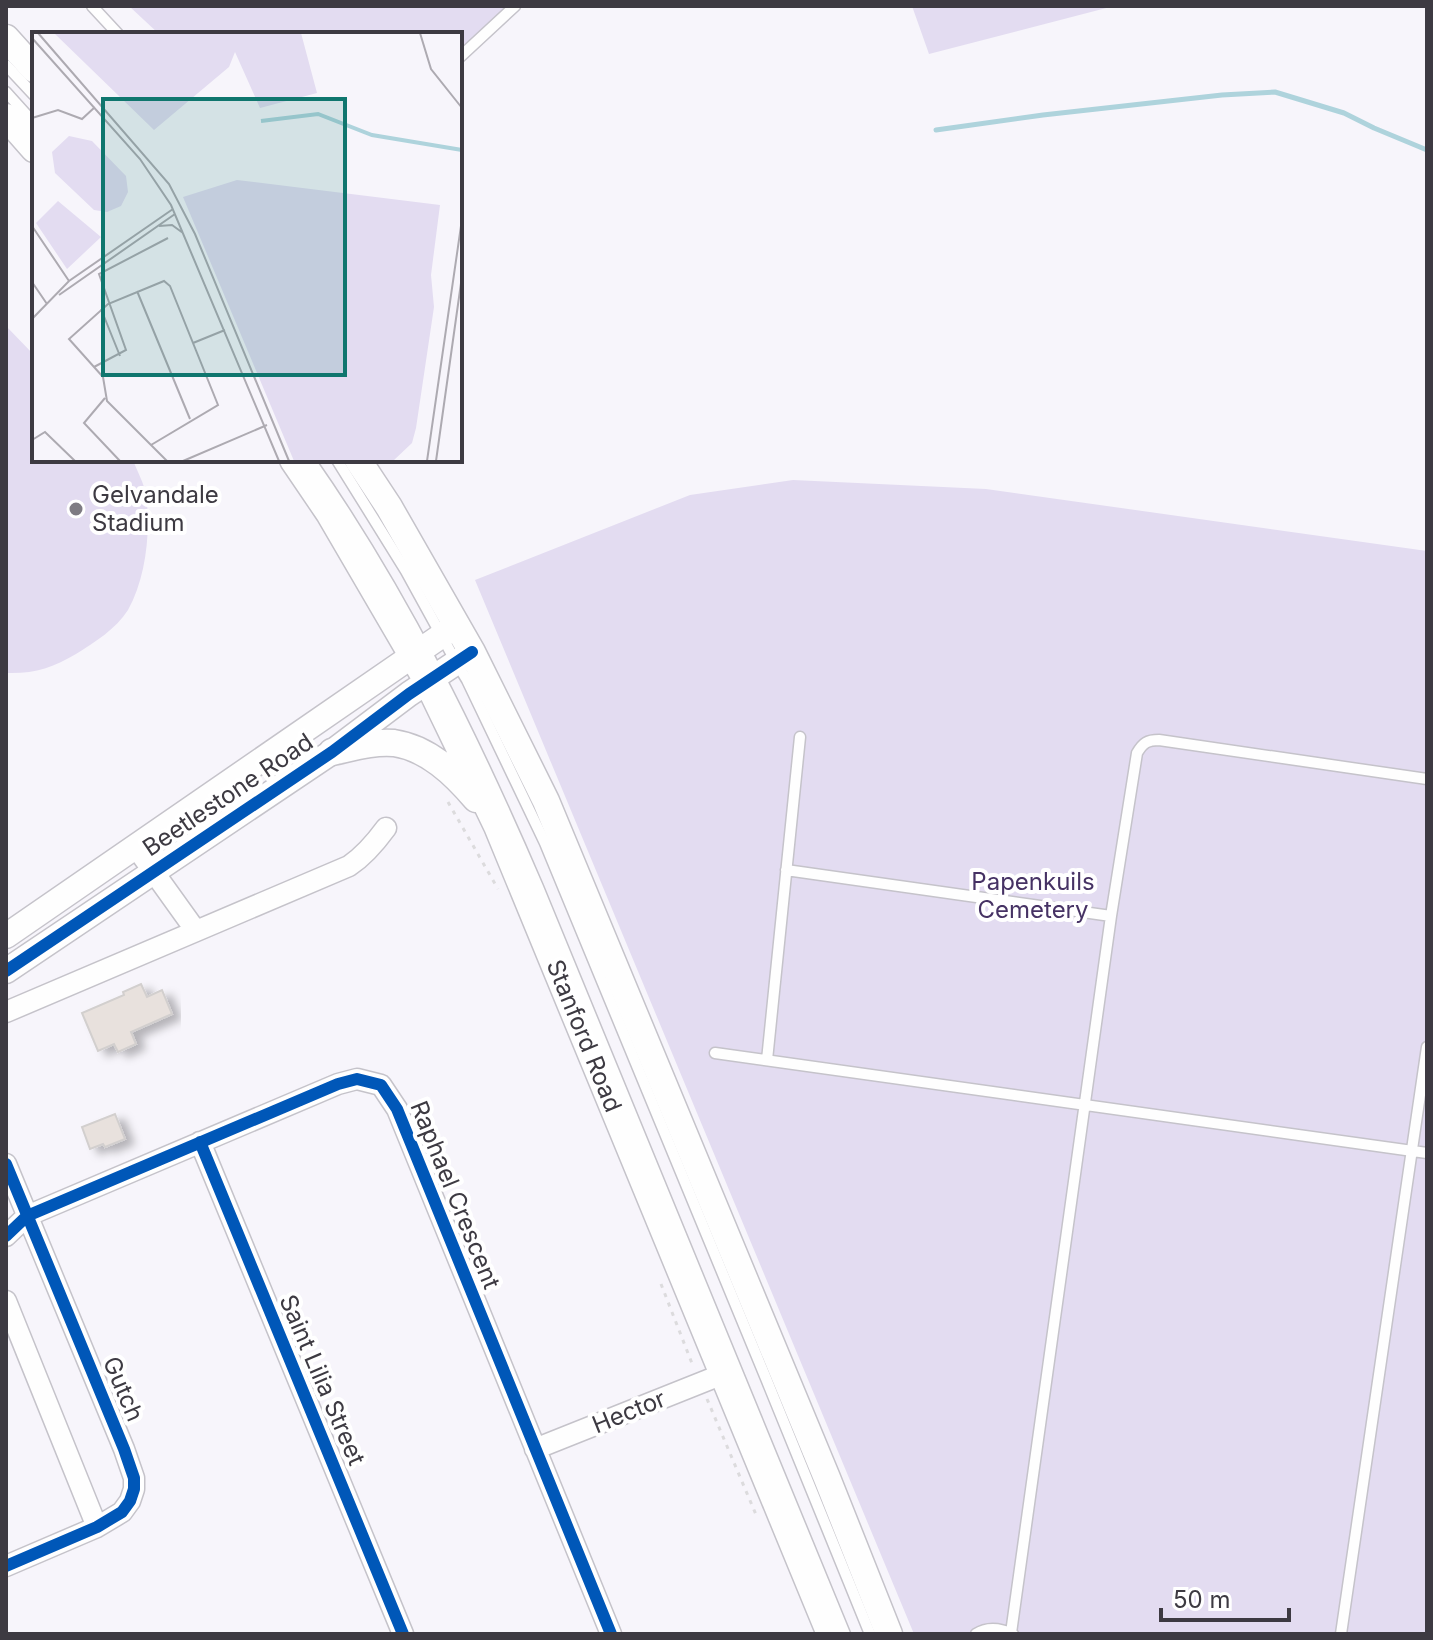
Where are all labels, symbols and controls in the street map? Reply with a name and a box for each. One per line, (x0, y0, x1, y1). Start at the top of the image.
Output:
inset map (32, 32, 462, 462)
place label: Gelvandale Stadium (92, 480, 219, 537)
marker: Gelvandale Stadium (67, 500, 85, 518)
street label: Beetlestone Road (137, 727, 318, 862)
park label: Papenkuils Cemetery (971, 867, 1095, 924)
street label: Stanford Road (541, 955, 628, 1116)
street label: Raphael Crescent (405, 1097, 506, 1293)
street label: Saint Lilia Street (273, 1290, 372, 1470)
street label: Gutch (97, 1352, 150, 1426)
street label: Hector (588, 1384, 670, 1439)
scale bar (1161, 1572, 1289, 1622)
text: 50 m (1173, 1585, 1231, 1614)

